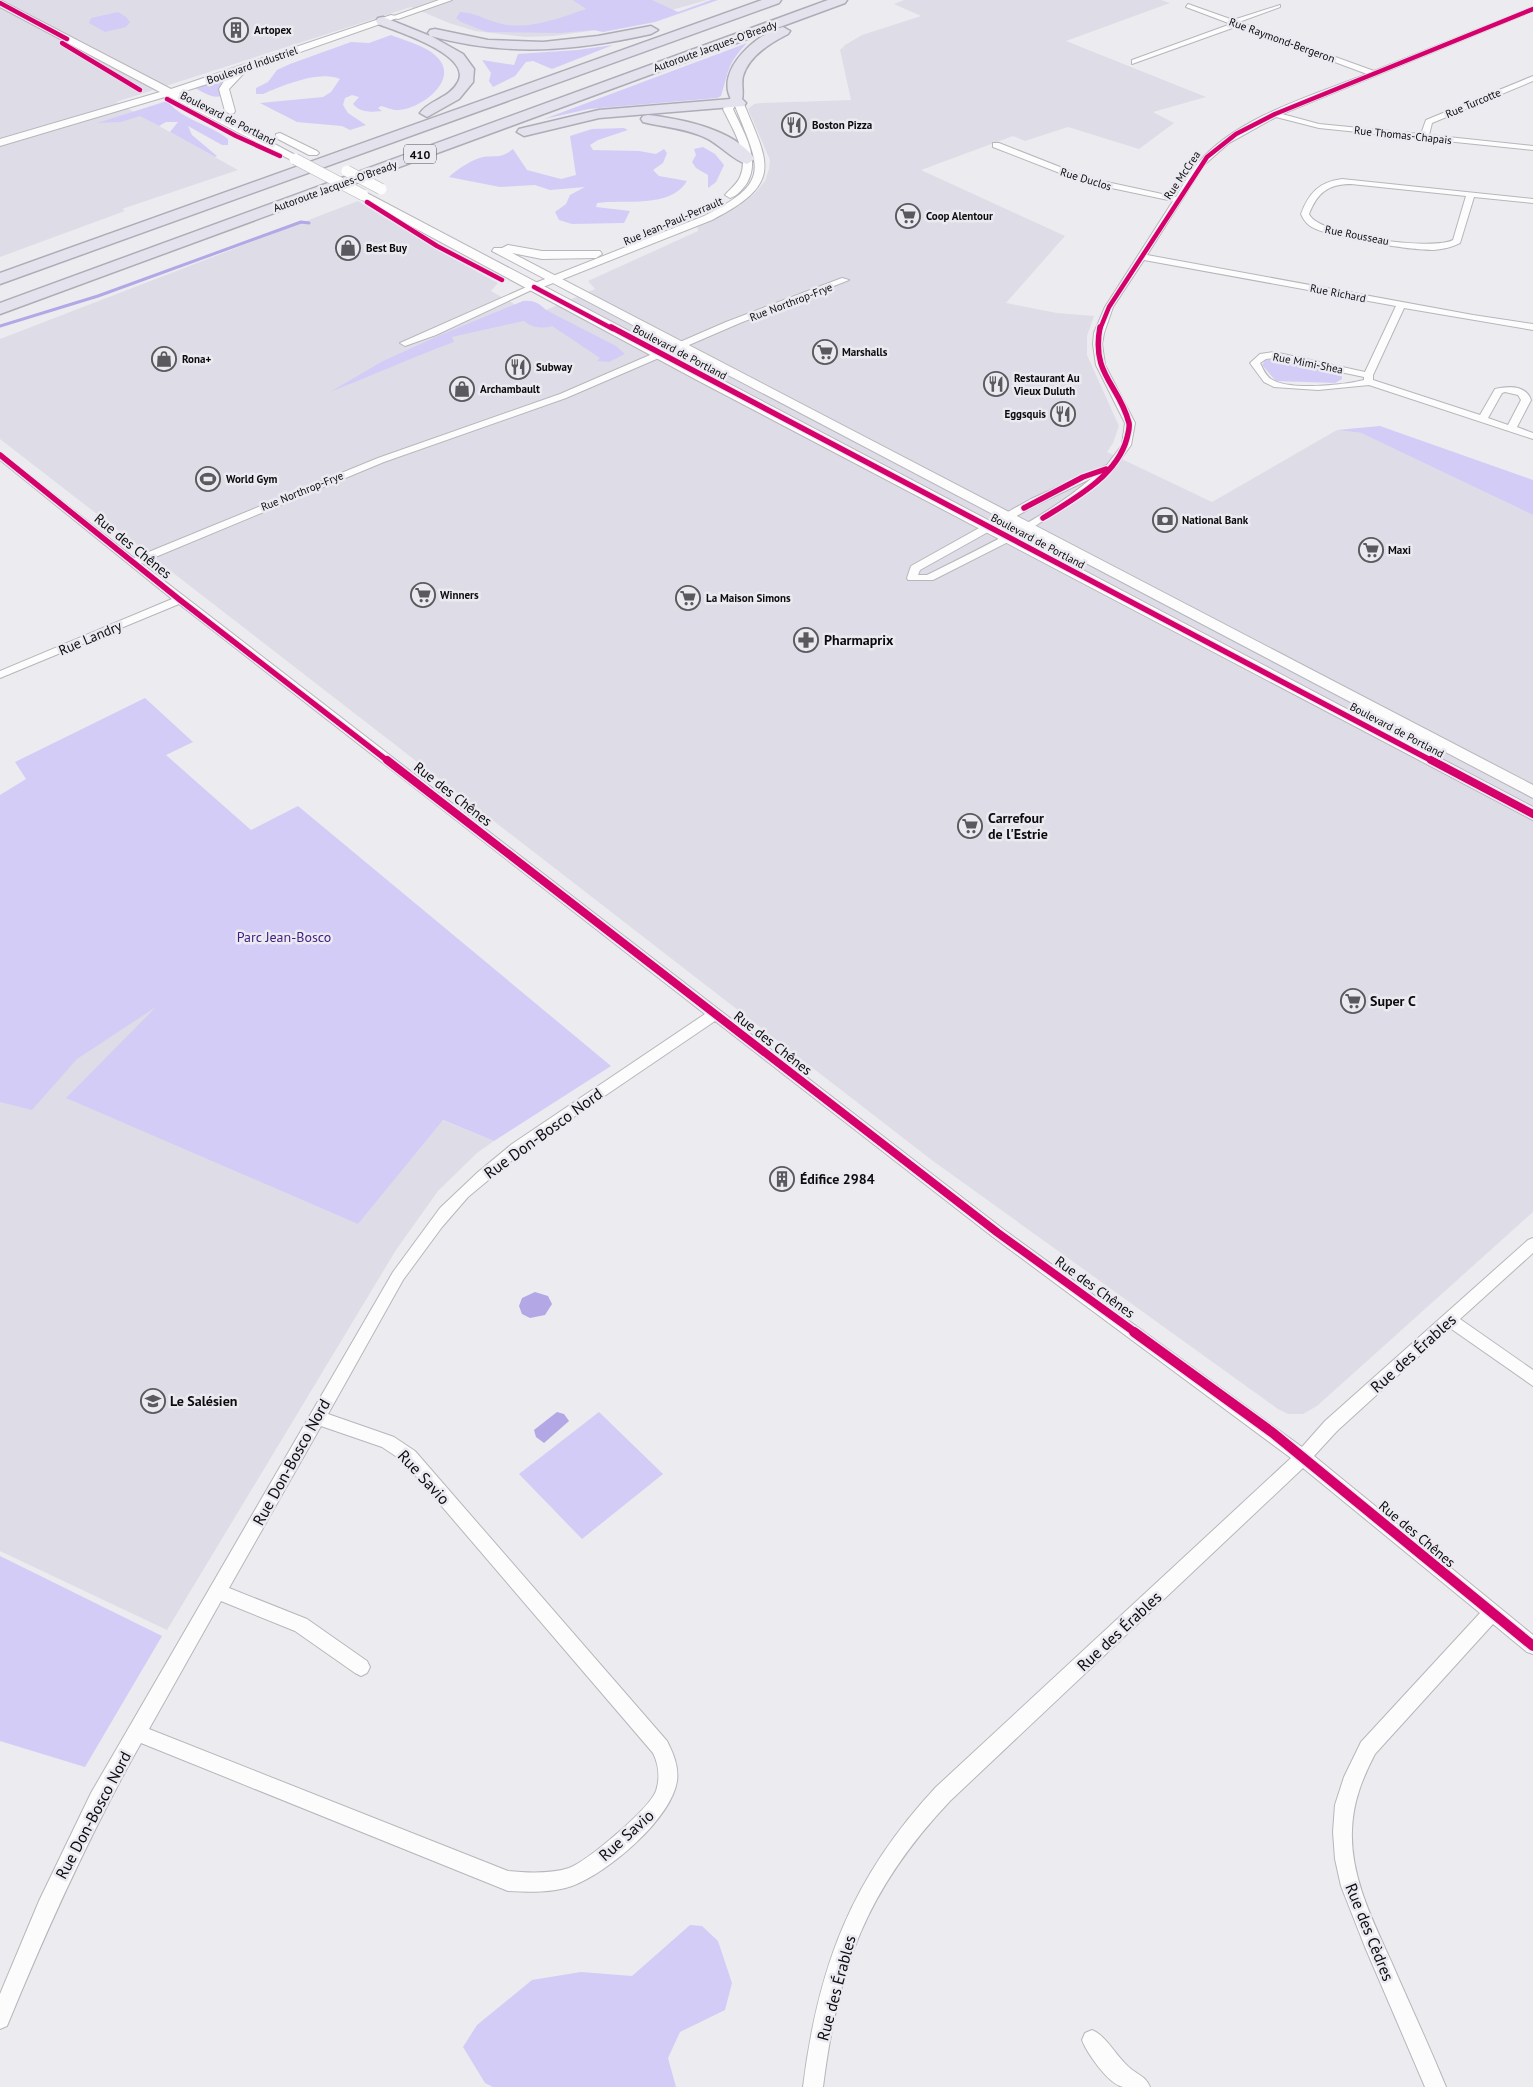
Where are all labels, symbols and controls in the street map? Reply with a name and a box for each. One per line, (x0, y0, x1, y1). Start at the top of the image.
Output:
street label: Rue Raymond-Bergeron (1227, 14, 1337, 66)
building icon: Artopex (223, 17, 249, 43)
street label: Autoroute Jacques-O'Bready (651, 17, 780, 75)
place label: Artopex (254, 23, 292, 37)
street label: Boulevard Industriel (205, 43, 300, 87)
street label: Rue Turcotte (1443, 85, 1503, 121)
street label: Boulevard de Portland (178, 88, 278, 148)
restaurant icon: Boston Pizza (781, 112, 807, 138)
place label: Boston Pizza (812, 118, 872, 132)
street label: Rue Thomas-Chapais (1353, 123, 1453, 147)
road number: 410 (404, 144, 436, 164)
street label: Rue McCrea (1161, 148, 1203, 202)
street label: Autoroute Jacques-O'Bready (271, 157, 400, 215)
street label: Rue Duclos (1059, 165, 1114, 194)
street label: Rue Jean-Paul-Perrault (621, 194, 725, 248)
supermarket icon: Coop Alentour (895, 203, 921, 229)
place label: Coop Alentour (926, 209, 993, 223)
street label: Rue Rousseau (1324, 222, 1390, 248)
shop icon: Best Buy (335, 235, 361, 261)
place label: Best Buy (366, 241, 408, 255)
street label: Rue Northrop-Frye (748, 280, 835, 324)
street label: Rue Richard (1309, 281, 1367, 305)
street label: Boulevard de Portland (631, 321, 730, 383)
supermarket icon: Marshalls (812, 339, 838, 365)
place label: Marshalls (842, 345, 888, 359)
shop icon: Rona+ (151, 346, 177, 372)
street label: Rue Mimi-Shea (1272, 349, 1344, 377)
place label: Rona+ (182, 352, 211, 366)
restaurant icon: Subway (505, 354, 531, 380)
place label: Subway (536, 360, 573, 374)
restaurant icon: Restaurant Au Vieux Duluth (983, 371, 1009, 397)
place label: Restaurant Au Vieux Duluth (1013, 371, 1080, 398)
shop icon: Archambault (449, 376, 475, 402)
place label: Archambault (480, 382, 540, 396)
restaurant icon: Eggsquis (1050, 401, 1076, 427)
place label: Eggsquis (1004, 407, 1046, 421)
sports icon: World Gym (195, 466, 221, 492)
street label: Rue Northrop-Frye (259, 468, 346, 514)
place label: World Gym (226, 472, 277, 486)
bank icon: National Bank (1152, 507, 1178, 533)
street label: Rue des Chênes (91, 509, 175, 583)
street label: Boulevard de Portland (989, 510, 1088, 572)
place label: National Bank (1182, 513, 1249, 527)
supermarket icon: Maxi (1358, 537, 1384, 563)
place label: Maxi (1388, 543, 1411, 557)
supermarket icon: Winners (410, 582, 436, 608)
supermarket icon: La Maison Simons (675, 585, 701, 611)
place label: Winners (440, 588, 479, 602)
place label: La Maison Simons (706, 591, 791, 605)
street label: Rue Landry (56, 616, 125, 659)
pharmacy icon: Pharmaprix (793, 627, 819, 653)
place label: Pharmaprix (824, 631, 894, 649)
street label: Boulevard de Portland (1348, 699, 1447, 761)
street label: Rue des Chênes (410, 758, 496, 830)
place label: Carrefour de l'Estrie (988, 809, 1048, 843)
supermarket icon: Carrefour de l'Estrie (957, 813, 983, 839)
park label: Parc Jean-Bosco (237, 928, 331, 946)
supermarket icon: Super C (1340, 988, 1366, 1014)
place label: Super C (1370, 992, 1416, 1010)
street label: Rue des Chênes (730, 1007, 816, 1079)
street label: Rue Don-Bosco Nord (480, 1083, 606, 1183)
building icon: Édifice 2984 (769, 1166, 795, 1192)
place label: Édifice 2984 (800, 1170, 875, 1188)
street label: Rue des Chênes (1052, 1252, 1139, 1322)
street label: Rue des Érables (1366, 1309, 1460, 1397)
school or university icon: Le Salésien (140, 1388, 166, 1414)
place label: Le Salésien (170, 1392, 237, 1410)
street label: Rue Don-Bosco Nord (248, 1395, 334, 1529)
street label: Rue Savio (394, 1446, 454, 1508)
street label: Rue des Chênes (1375, 1497, 1459, 1571)
street label: Rue des Érables (1073, 1587, 1166, 1675)
street label: Rue Don-Bosco Nord (51, 1748, 135, 1882)
street label: Rue Savio (594, 1805, 658, 1865)
street label: Rue des Cèdres (1341, 1880, 1399, 1984)
street label: Rue des Érables (812, 1933, 860, 2043)

